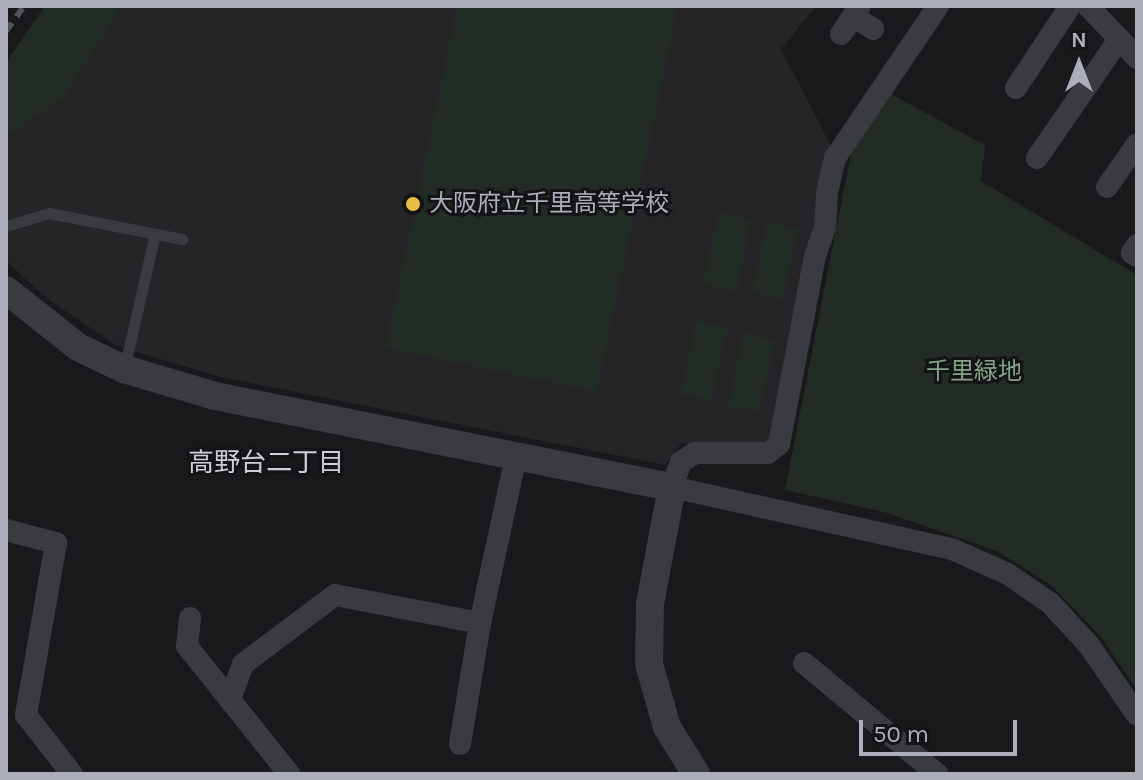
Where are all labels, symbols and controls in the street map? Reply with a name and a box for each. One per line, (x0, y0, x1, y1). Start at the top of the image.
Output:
north arrow (1039, 24, 1119, 104)
text: N (1071, 27, 1087, 53)
place label: 大阪府立千里高等学校 (429, 190, 669, 218)
marker: 大阪府立千里高等学校 (404, 195, 422, 213)
park label: 千里緑地 (926, 358, 1022, 386)
district label: 高野台二丁目 (188, 447, 344, 479)
scale bar (863, 704, 1021, 754)
text: 50 m (873, 720, 929, 748)

